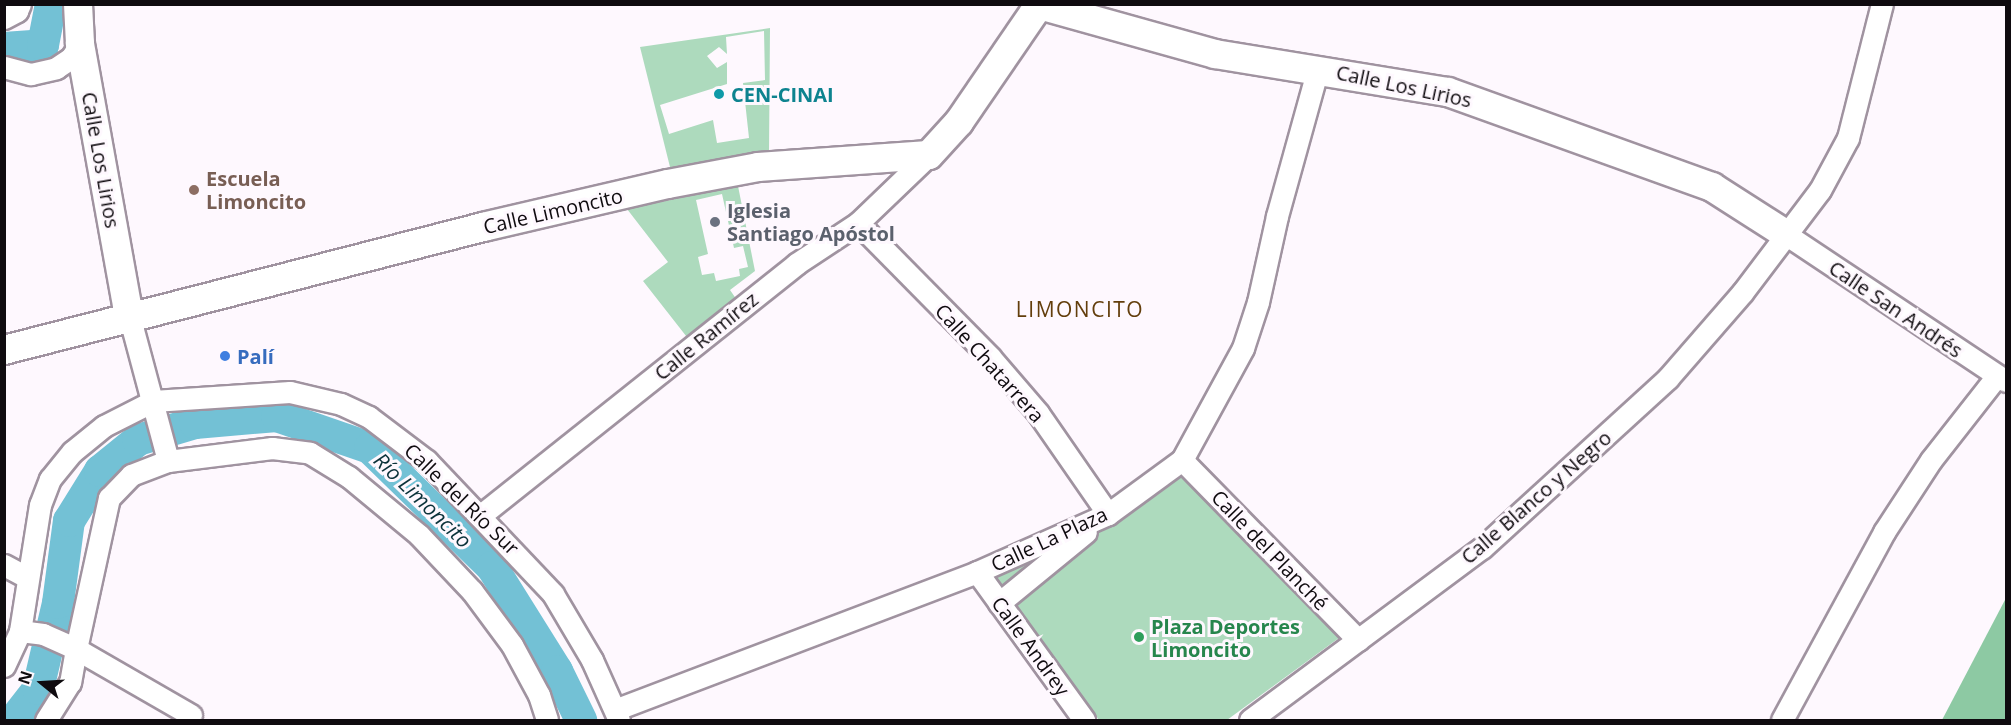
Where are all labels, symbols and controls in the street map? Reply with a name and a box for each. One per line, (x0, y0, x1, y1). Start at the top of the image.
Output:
street label: Calle Los Lirios (1334, 60, 1474, 112)
place label: CEN-CINAI (731, 82, 834, 106)
marker: CEN-CINAI (712, 87, 726, 101)
street label: Calle Los Lirios (77, 90, 125, 230)
place label: Escuela Limoncito (206, 166, 306, 213)
marker: Escuela Limoncito (187, 183, 201, 197)
street label: Calle Limoncito (481, 183, 625, 239)
place label: Iglesia Santiago Apóstol (727, 198, 895, 245)
marker: Iglesia Santiago Apóstol (708, 215, 722, 229)
street label: Calle San Andrés (1825, 255, 1967, 363)
street label: Calle Ramírez (649, 287, 763, 385)
district label: LIMONCITO (1016, 296, 1144, 322)
street label: Calle Chatarrera (930, 299, 1050, 427)
place label: Palí (237, 344, 274, 368)
marker: Palí (218, 349, 232, 363)
street label: Calle Blanco y Negro (1456, 425, 1616, 569)
street label: Calle del Río Sur (400, 438, 524, 560)
water label: Río Limoncito (369, 447, 477, 553)
street label: Calle del Planché (1207, 485, 1333, 615)
street label: Calle La Plaza (987, 502, 1111, 576)
street label: Calle Andrey (987, 592, 1075, 700)
place label: Plaza Deportes Limoncito (1151, 614, 1300, 661)
marker: Plaza Deportes Limoncito (1132, 630, 1146, 644)
north arrow (12, 653, 72, 713)
text: N (12, 668, 37, 687)

